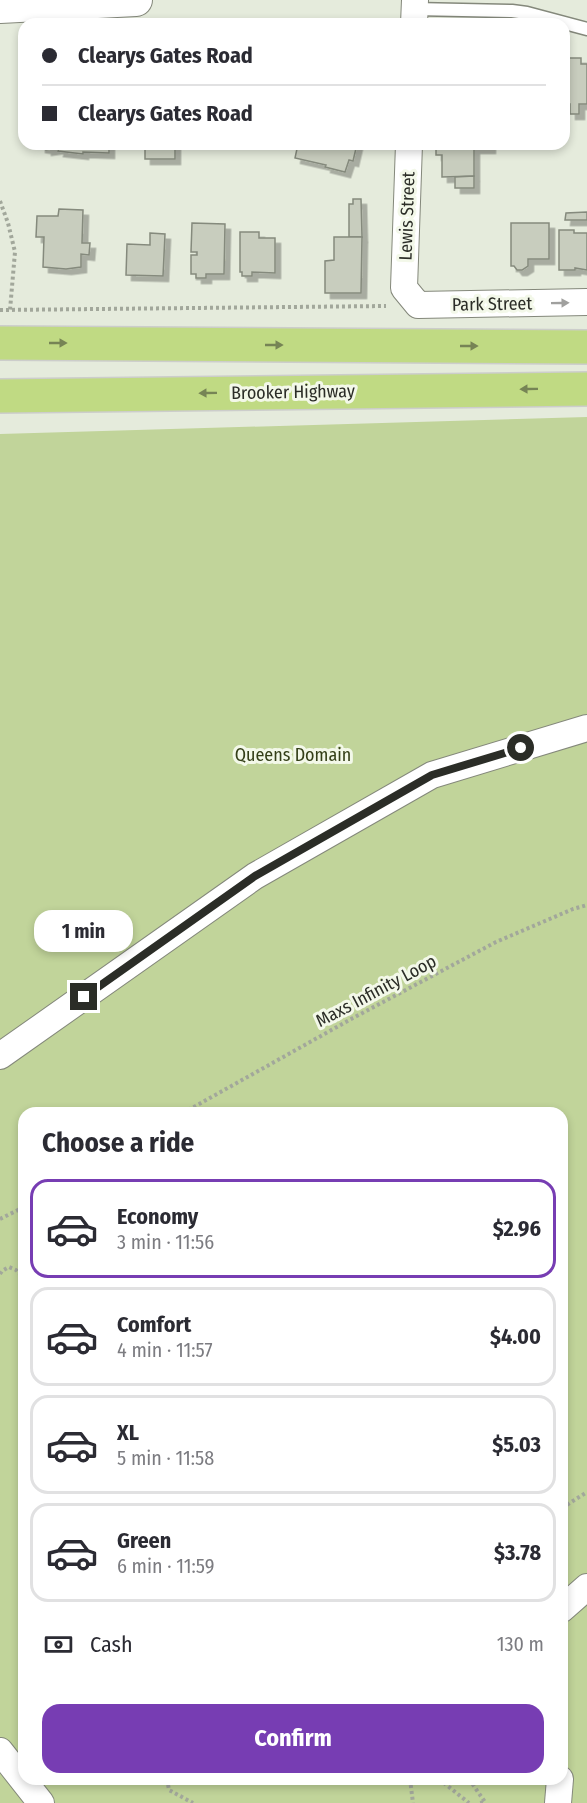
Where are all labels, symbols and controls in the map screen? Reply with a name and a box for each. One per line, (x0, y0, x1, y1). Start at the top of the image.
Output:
text: Clearys Gates Road (78, 42, 253, 69)
text: Clearys Gates Road (78, 100, 253, 127)
street label: Lewis Street (394, 171, 420, 261)
street label: Park Street (452, 292, 533, 316)
one-way arrow (550, 298, 569, 308)
one-way arrow (49, 339, 68, 348)
one-way arrow (265, 340, 284, 350)
one-way arrow (460, 341, 479, 351)
street label: Brooker Highway (231, 380, 355, 404)
one-way arrow (519, 384, 538, 394)
one-way arrow (198, 388, 217, 398)
route start (507, 734, 534, 761)
park label: Queens Domain (235, 744, 351, 766)
callout: 1 min (34, 910, 134, 952)
text: 1 min (62, 919, 105, 943)
street label: Maxs Infinity Loop (312, 950, 440, 1032)
route end (70, 983, 97, 1010)
text: Choose a ride (42, 1127, 194, 1159)
icon: car (45, 1202, 99, 1256)
text: Economy (117, 1203, 198, 1230)
text: $2.96 (493, 1215, 541, 1242)
text: 3 min · 11:56 (117, 1230, 214, 1254)
icon: car (45, 1310, 99, 1364)
text: Comfort (117, 1311, 191, 1338)
text: $4.00 (490, 1323, 541, 1350)
text: 4 min · 11:57 (117, 1338, 212, 1362)
icon: car (45, 1418, 99, 1472)
text: XL (117, 1419, 139, 1446)
text: $5.03 (492, 1431, 541, 1458)
text: 5 min · 11:58 (117, 1446, 214, 1470)
icon: car (45, 1526, 99, 1580)
text: Green (117, 1527, 171, 1554)
text: $3.78 (494, 1539, 541, 1566)
text: 6 min · 11:59 (117, 1554, 214, 1578)
icon: cash (42, 1628, 75, 1661)
text: Cash (90, 1631, 133, 1658)
text: 130 m (497, 1632, 544, 1656)
button: Confirm (42, 1704, 544, 1773)

